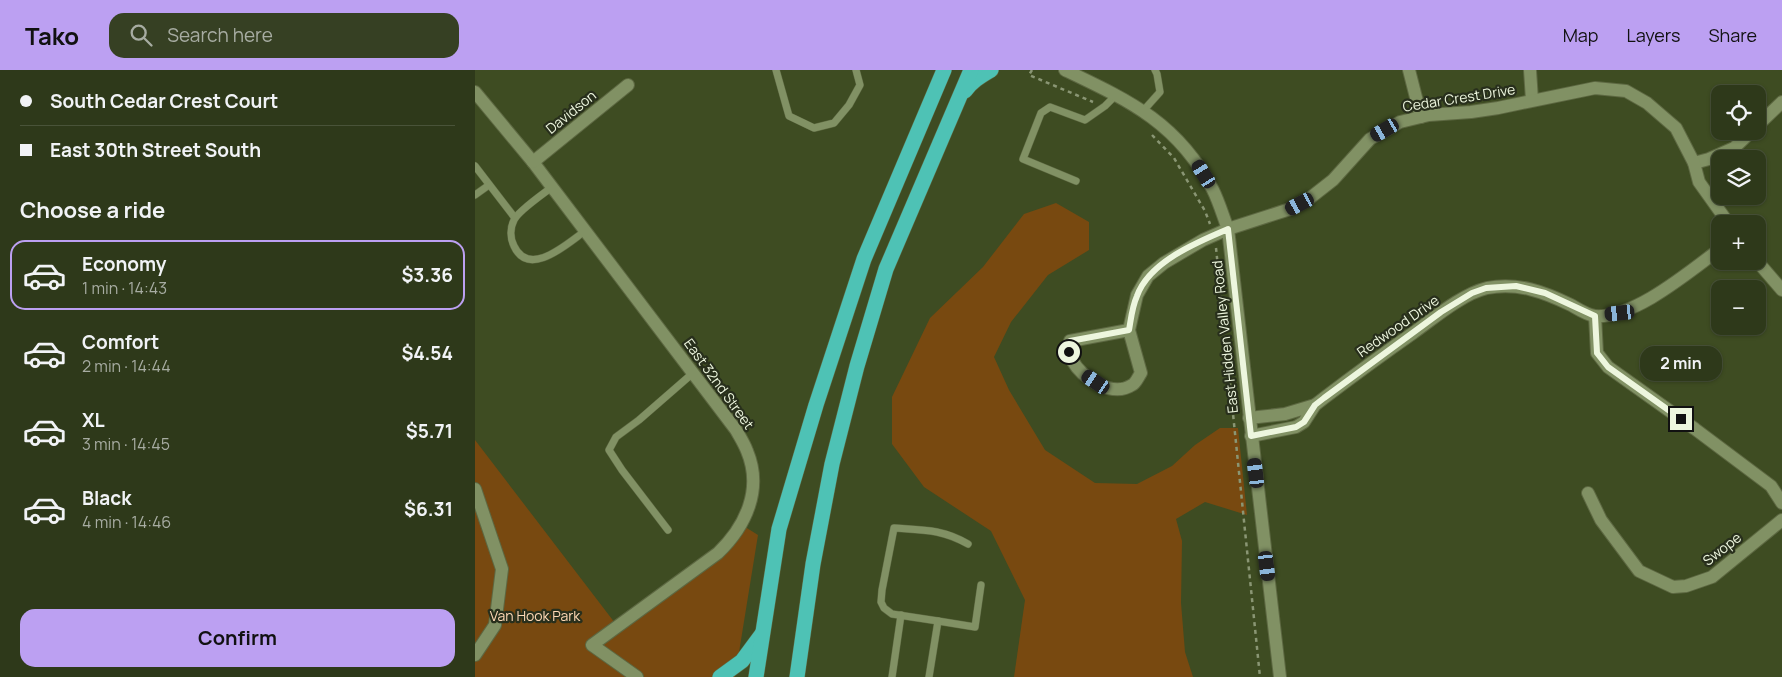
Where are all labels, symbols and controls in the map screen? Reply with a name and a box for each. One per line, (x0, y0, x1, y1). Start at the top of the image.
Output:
search box (109, 13, 459, 58)
text: Tako (25, 19, 79, 52)
icon: search (127, 21, 155, 49)
text: Search here (167, 22, 273, 48)
text: Map (1563, 23, 1598, 47)
text: Layers (1626, 23, 1680, 47)
text: Share (1708, 23, 1757, 47)
street label: Cedar Crest Drive (1401, 79, 1517, 116)
street label: Davidson (542, 85, 600, 138)
map controls (1711, 85, 1766, 335)
button: locate (1711, 85, 1766, 140)
text: South Cedar Crest Court (50, 88, 278, 114)
car (1368, 116, 1401, 144)
text: East 30th Street South (50, 137, 261, 163)
button: layers (1711, 150, 1766, 205)
car (1189, 157, 1218, 191)
car (1283, 190, 1316, 218)
text: Choose a ride (20, 195, 165, 225)
button: + (1711, 215, 1766, 270)
text: Economy (82, 251, 166, 277)
icon: car (22, 253, 67, 298)
street label: East Hidden Valley Road (1207, 260, 1242, 414)
text: $3.36 (401, 262, 453, 288)
text: 1 min · 14:43 (82, 277, 167, 299)
button: − (1711, 280, 1766, 335)
street label: Redwood Drive (1353, 290, 1443, 361)
car (1604, 304, 1635, 322)
text: Comfort (82, 329, 159, 355)
icon: car (22, 331, 67, 376)
street label: East 32nd Street (680, 335, 759, 433)
text: $4.54 (401, 340, 453, 366)
route start (1058, 341, 1080, 363)
callout: 2 min (1640, 346, 1722, 382)
text: 2 min (1660, 352, 1702, 374)
text: 2 min · 14:44 (82, 355, 171, 377)
car (1079, 367, 1112, 397)
text: XL (82, 407, 105, 433)
route end (1670, 408, 1692, 430)
icon: car (22, 409, 67, 454)
text: $5.71 (406, 418, 453, 444)
text: 3 min · 14:45 (82, 433, 170, 455)
car (1246, 457, 1265, 489)
text: Black (82, 485, 131, 511)
icon: car (22, 487, 67, 532)
text: $6.31 (404, 496, 453, 522)
text: 4 min · 14:46 (82, 511, 171, 533)
street label: Swope (1699, 528, 1745, 570)
car (1257, 550, 1276, 582)
park label: Van Hook Park (490, 606, 581, 625)
button: Confirm (20, 609, 455, 667)

